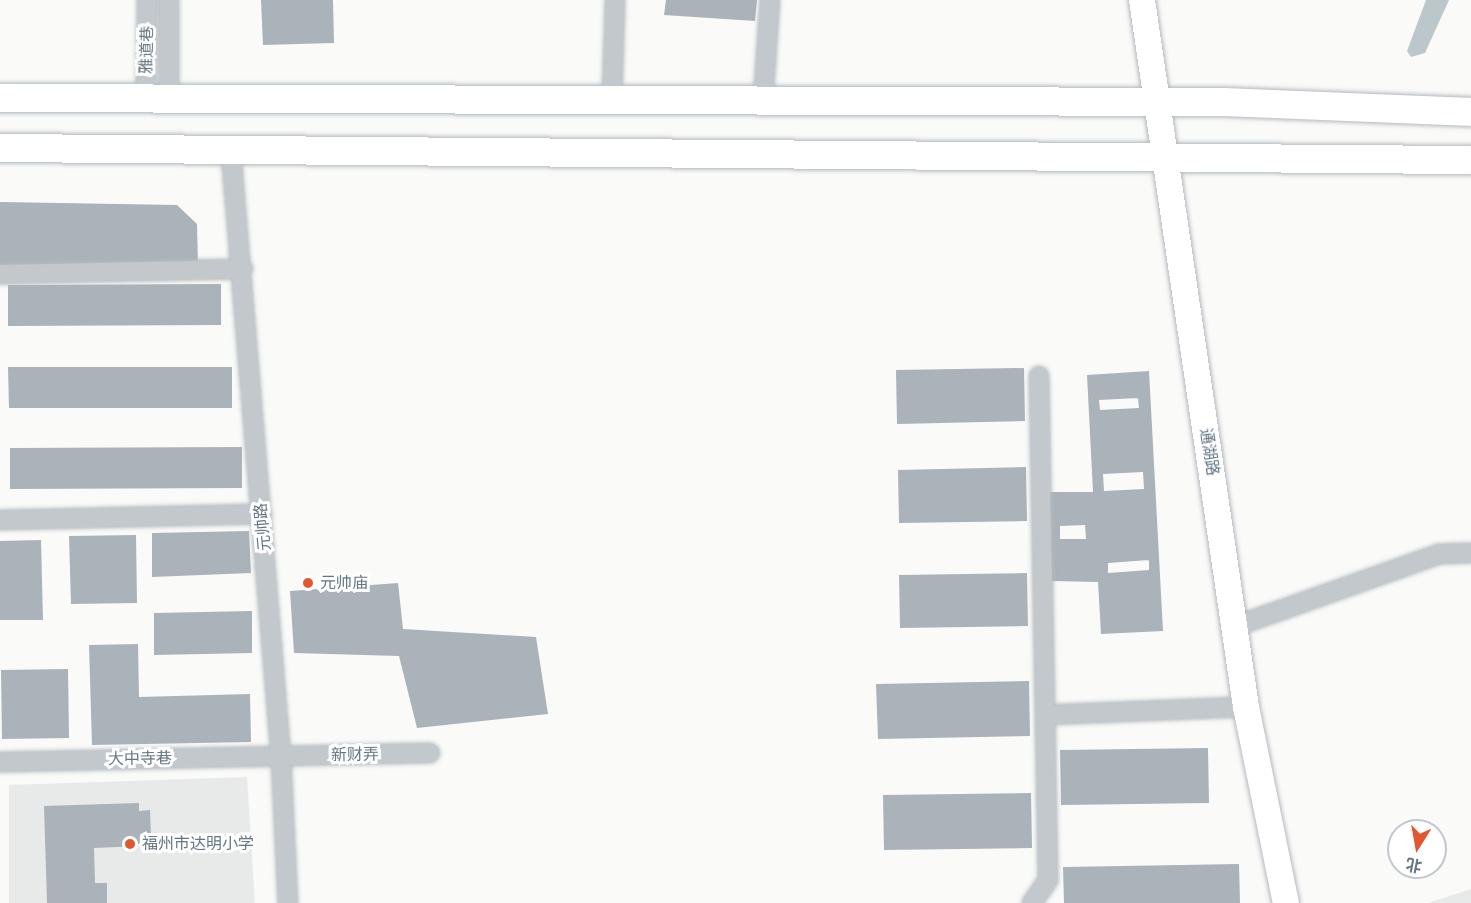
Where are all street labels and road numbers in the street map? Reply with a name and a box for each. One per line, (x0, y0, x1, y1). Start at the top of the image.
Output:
street label: 雅道巷 (137, 26, 157, 74)
street label: 通湖路 (1196, 427, 1222, 477)
street label: 元帅路 (251, 502, 275, 552)
street label: 新财弄 (331, 745, 379, 765)
street label: 大中寺巷 (108, 749, 172, 769)

